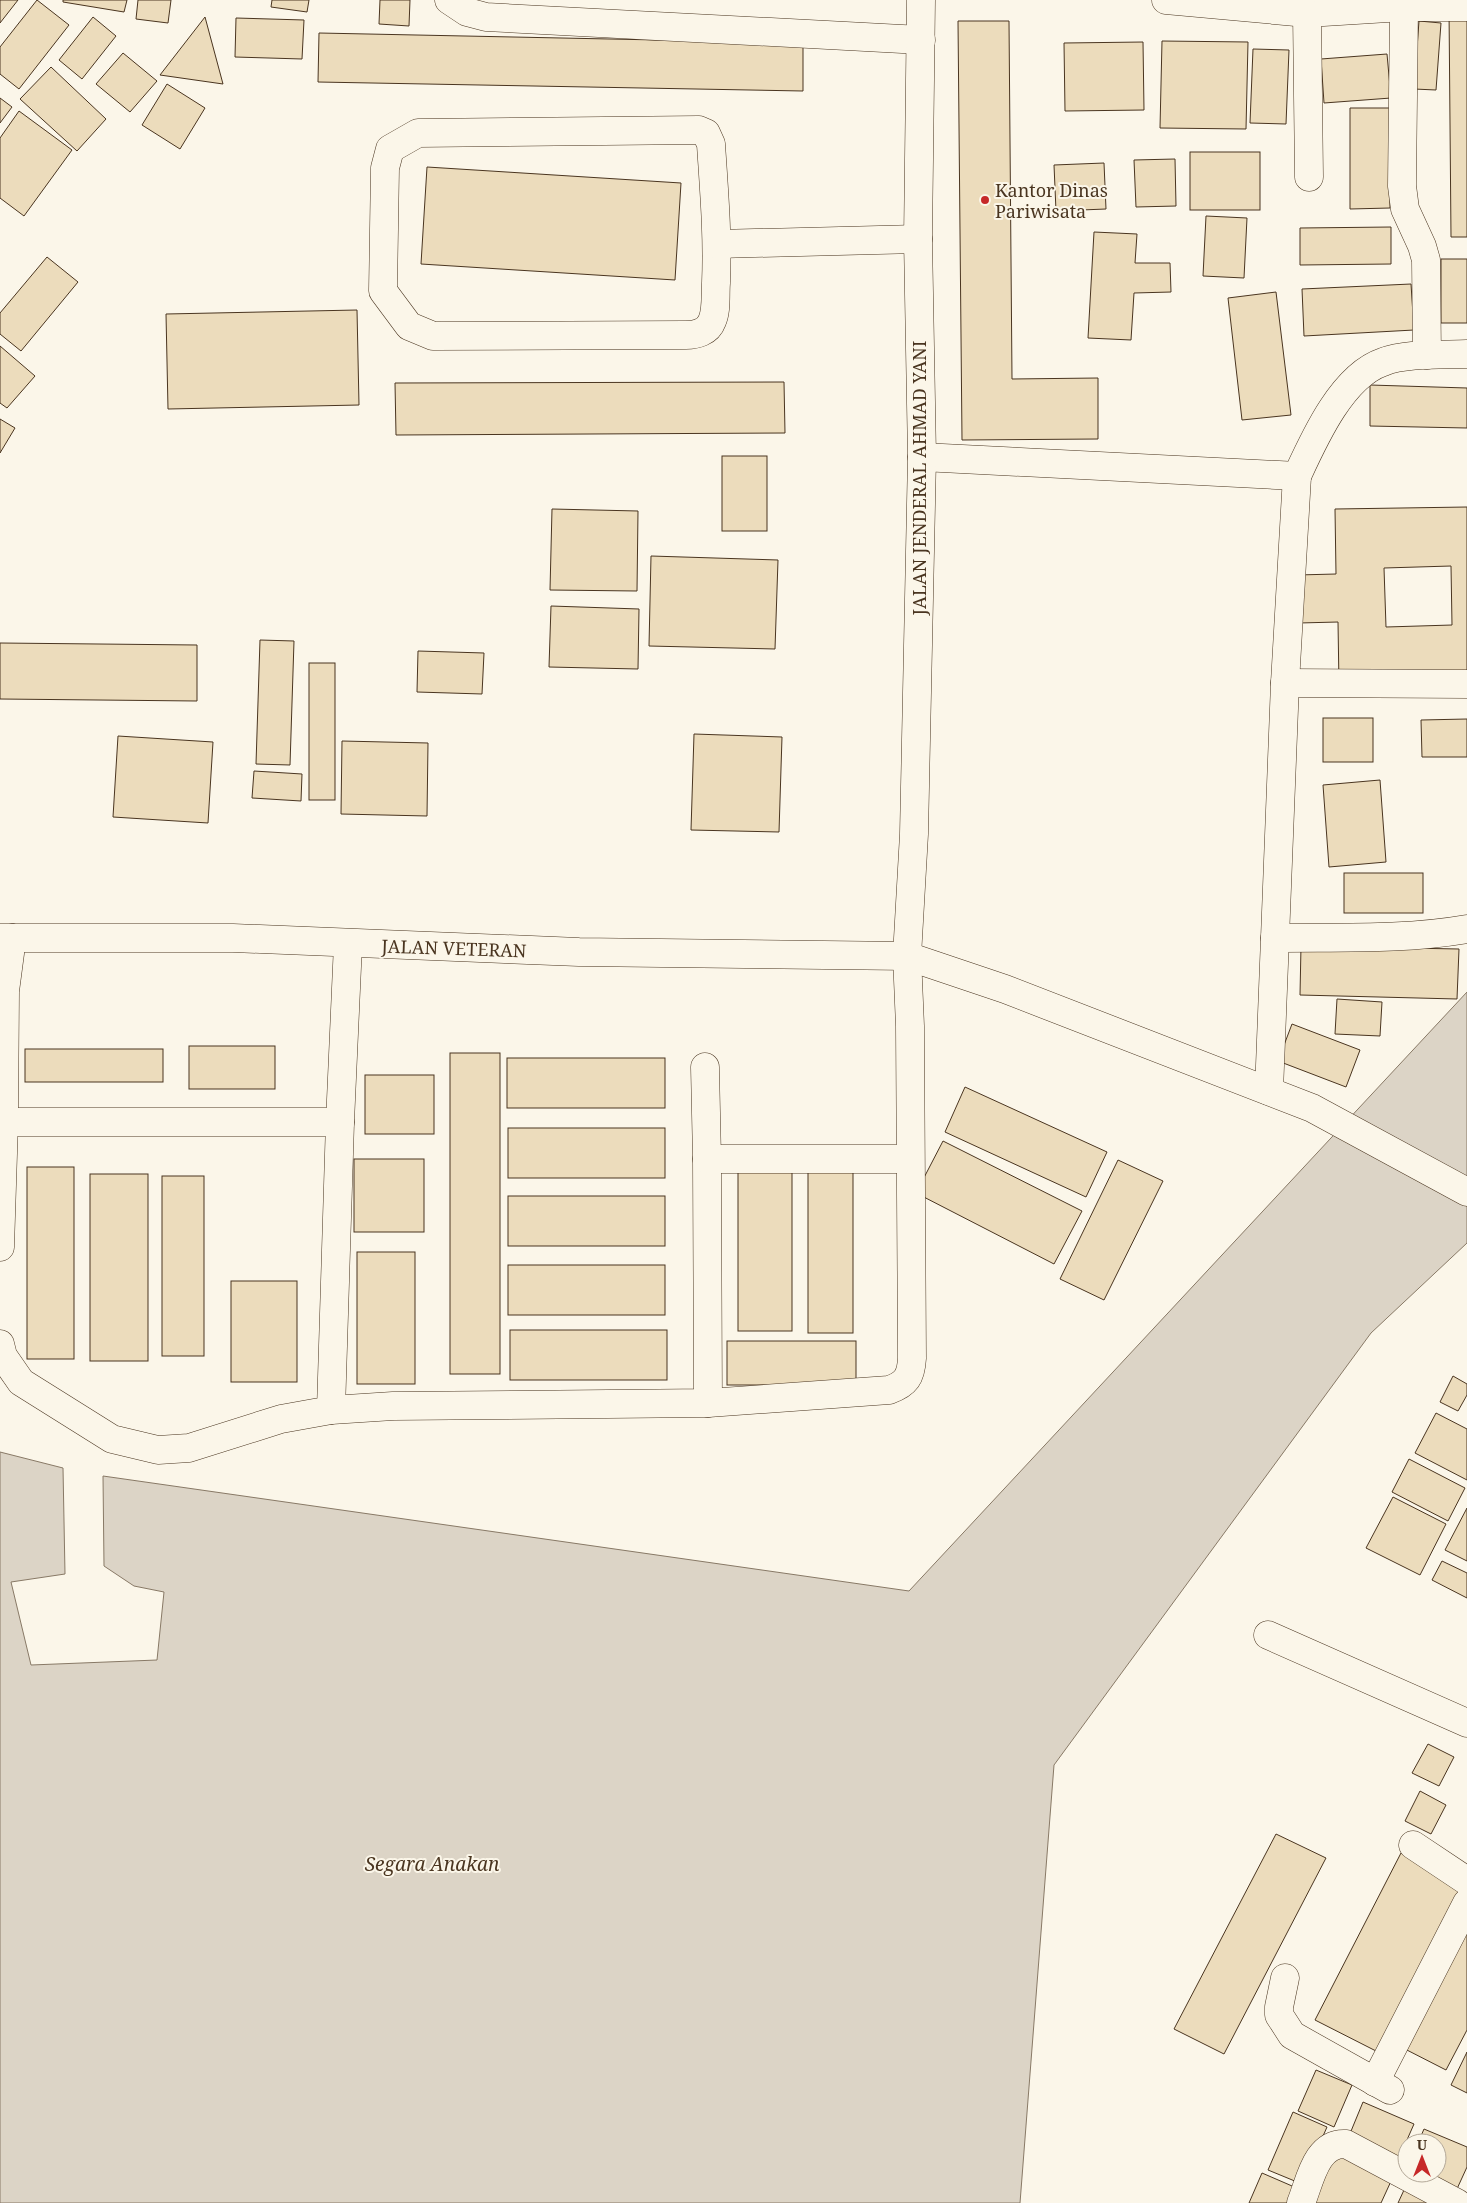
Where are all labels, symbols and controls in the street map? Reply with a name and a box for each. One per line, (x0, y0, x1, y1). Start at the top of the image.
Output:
place label: Kantor Dinas Pariwisata (995, 178, 1108, 223)
marker: Kantor Dinas Pariwisata (979, 194, 991, 206)
street label: JALAN JENDERAL AHMAD YANI (907, 341, 931, 616)
street label: JALAN VETERAN (380, 933, 527, 963)
water label: Segara Anakan (365, 1851, 500, 1877)
north arrow (1397, 2133, 1447, 2183)
text: U (1417, 2135, 1428, 2154)

